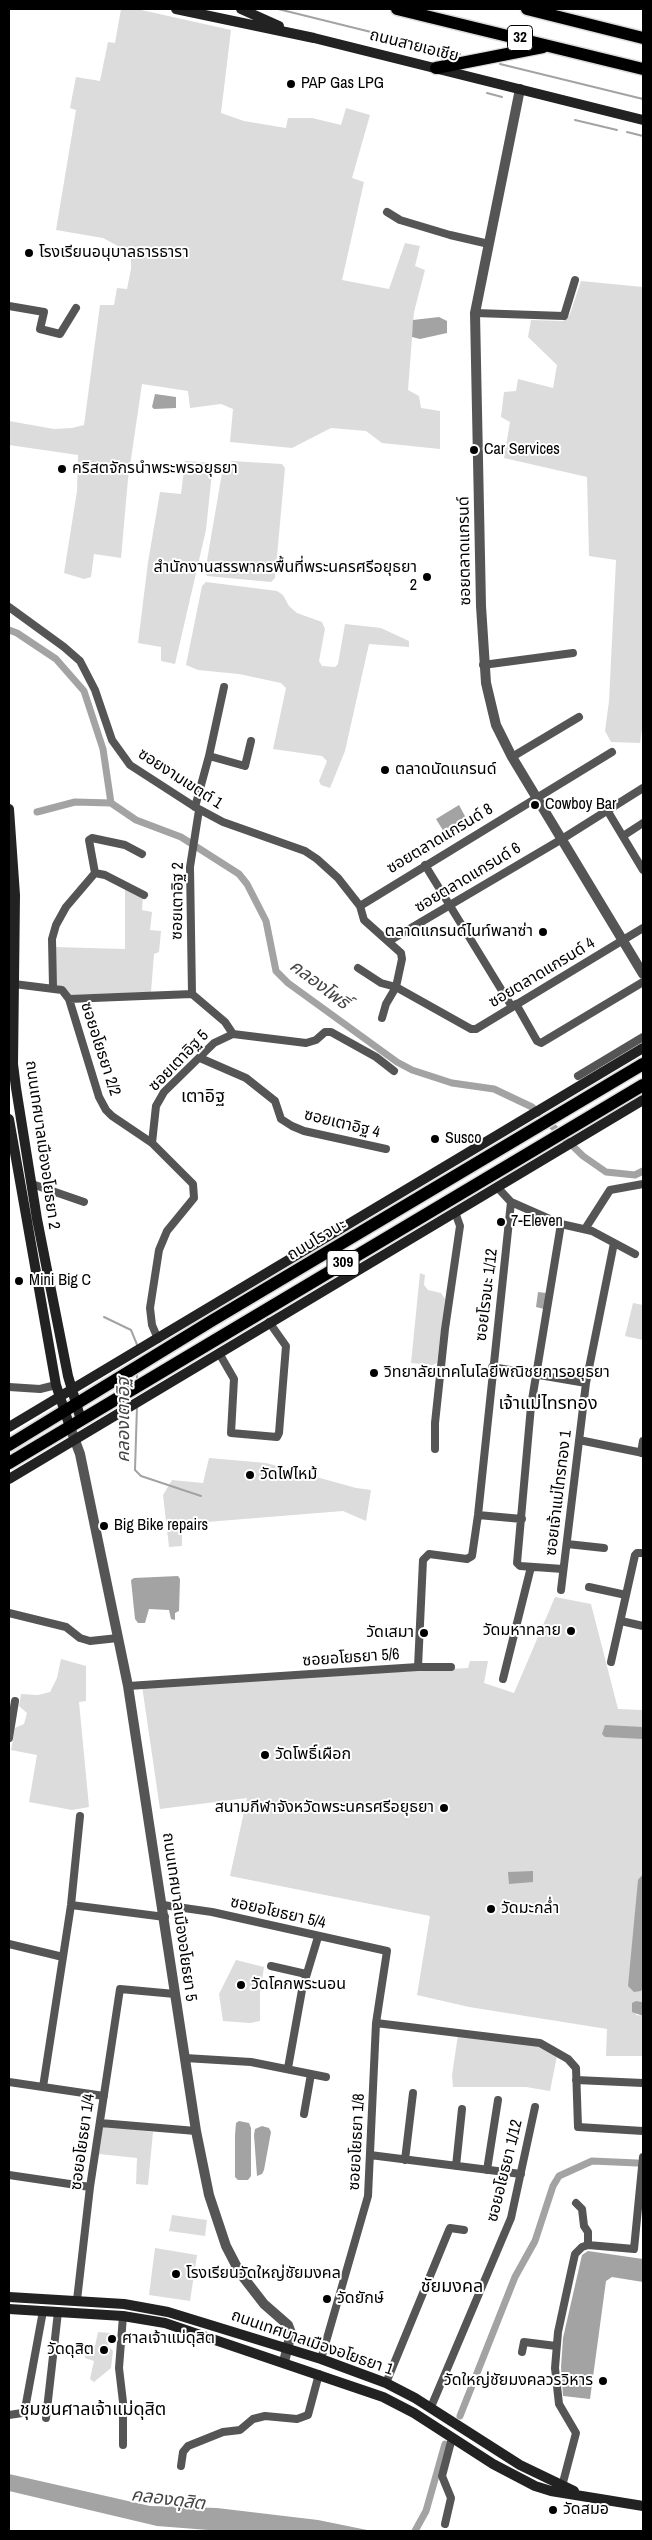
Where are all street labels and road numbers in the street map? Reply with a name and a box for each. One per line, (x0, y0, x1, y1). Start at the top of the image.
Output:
street label: ถนนสายเอเชีย (368, 26, 460, 66)
road number: 32 (508, 26, 532, 50)
street label: ซอยตลาดแกรนด์ (454, 496, 476, 606)
street label: ซอยงามเขตต์ 1 (134, 745, 226, 813)
street label: ซอยตลาดแกรนด์ 8 (383, 800, 497, 878)
street label: ซอยตลาดแกรนด์ 6 (411, 839, 525, 917)
street label: ซอยเตาอิฐ 2 (168, 862, 188, 940)
street label: ซอยตลาดแกรนด์ 4 (485, 934, 599, 1012)
street label: ซอยอโยธยา 2/2 (76, 1000, 124, 1098)
street label: ซอยเตาอิฐ 5 (145, 1026, 213, 1096)
street label: ถนนเทศบาลเมืองอโยธยา 2 (21, 1059, 63, 1231)
street label: ซอยเตาอิฐ 4 (302, 1105, 382, 1143)
street label: ถนนโรจนะ (284, 1215, 350, 1265)
street label: ซอยโรจนะ 1/12 (472, 1248, 502, 1342)
road number: 309 (327, 1250, 359, 1276)
street label: ซอยเจ้าแม่ไทรทอง 1 (542, 1429, 576, 1557)
street label: ซอยอโยธยา 5/6 (302, 1645, 400, 1671)
street label: ถนนเทศบาลเมืองอโยธยา 5 (158, 1831, 200, 2003)
street label: ซอยอโยธยา 5/4 (228, 1893, 328, 1933)
street label: ซอยอโยธยา 1/4 (67, 2092, 99, 2192)
street label: ซอยอโยธยา 1/8 (345, 2093, 369, 2191)
street label: ซอยอโยธยา 1/12 (483, 2118, 527, 2224)
street label: ถนนเทศบาลเมืองอโยธยา 1 (228, 2306, 396, 2380)

